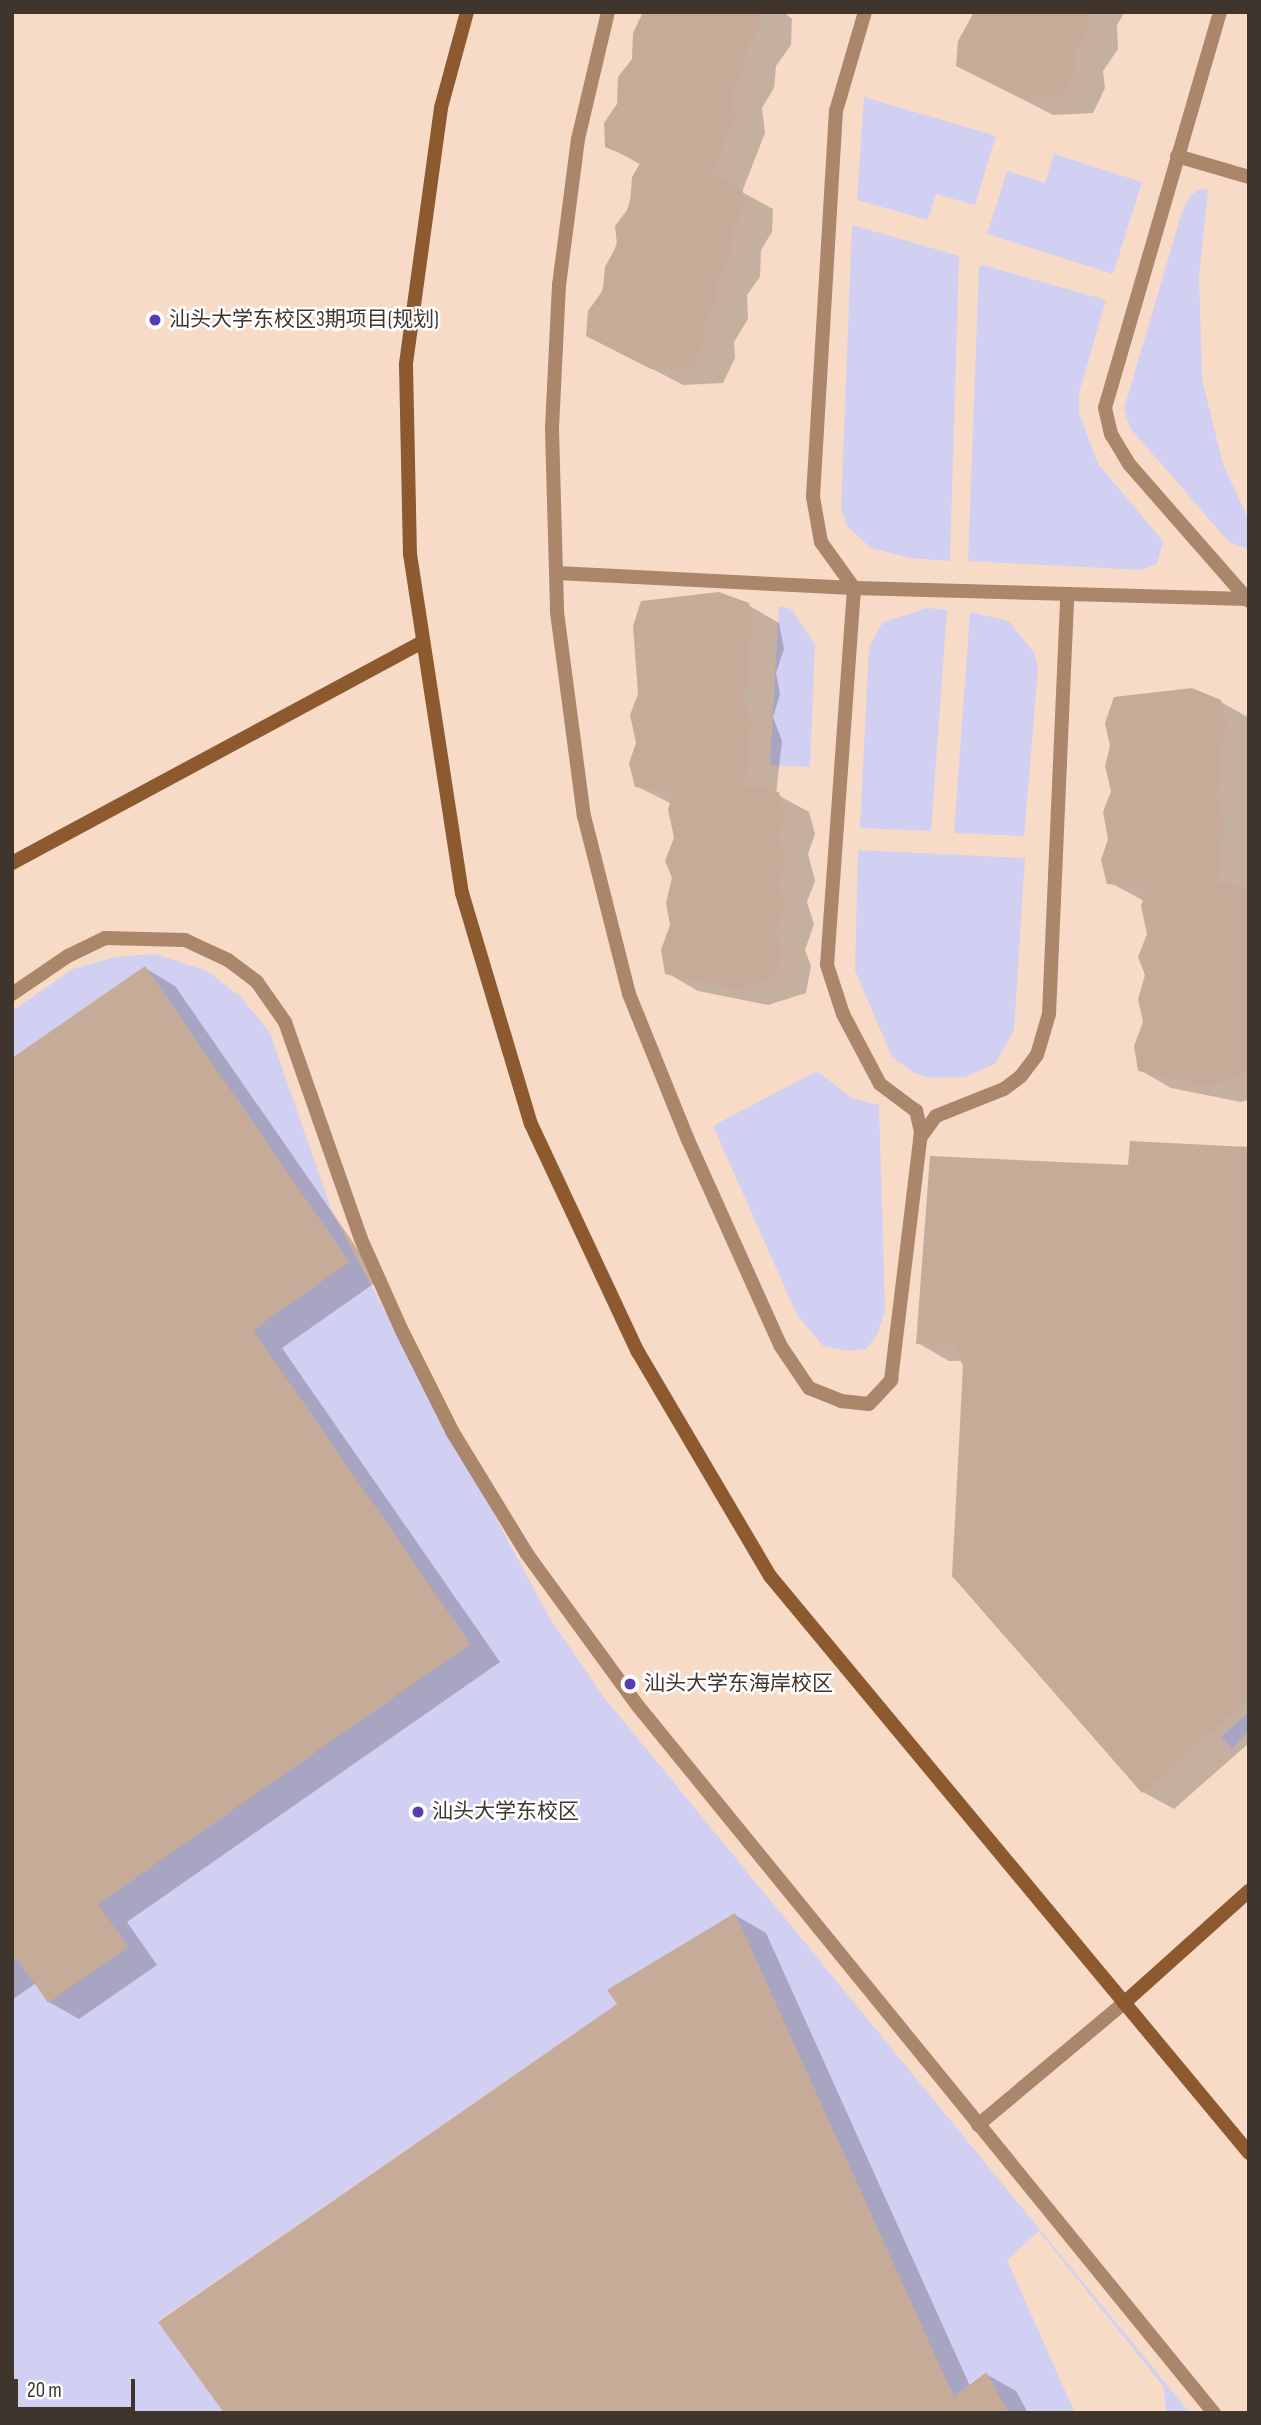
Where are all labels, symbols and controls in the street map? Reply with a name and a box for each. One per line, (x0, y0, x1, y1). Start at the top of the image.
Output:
place label: 汕头大学东校区3期项目(规划) (169, 307, 439, 333)
marker: 汕头大学东校区3期项目(规划) (147, 312, 163, 328)
place label: 汕头大学东海岸校区 (644, 1671, 833, 1697)
marker: 汕头大学东海岸校区 (622, 1676, 638, 1692)
place label: 汕头大学东校区 (432, 1799, 579, 1825)
marker: 汕头大学东校区 (410, 1804, 426, 1820)
scale bar (18, 2366, 138, 2410)
text: 20 m (27, 2378, 62, 2403)

